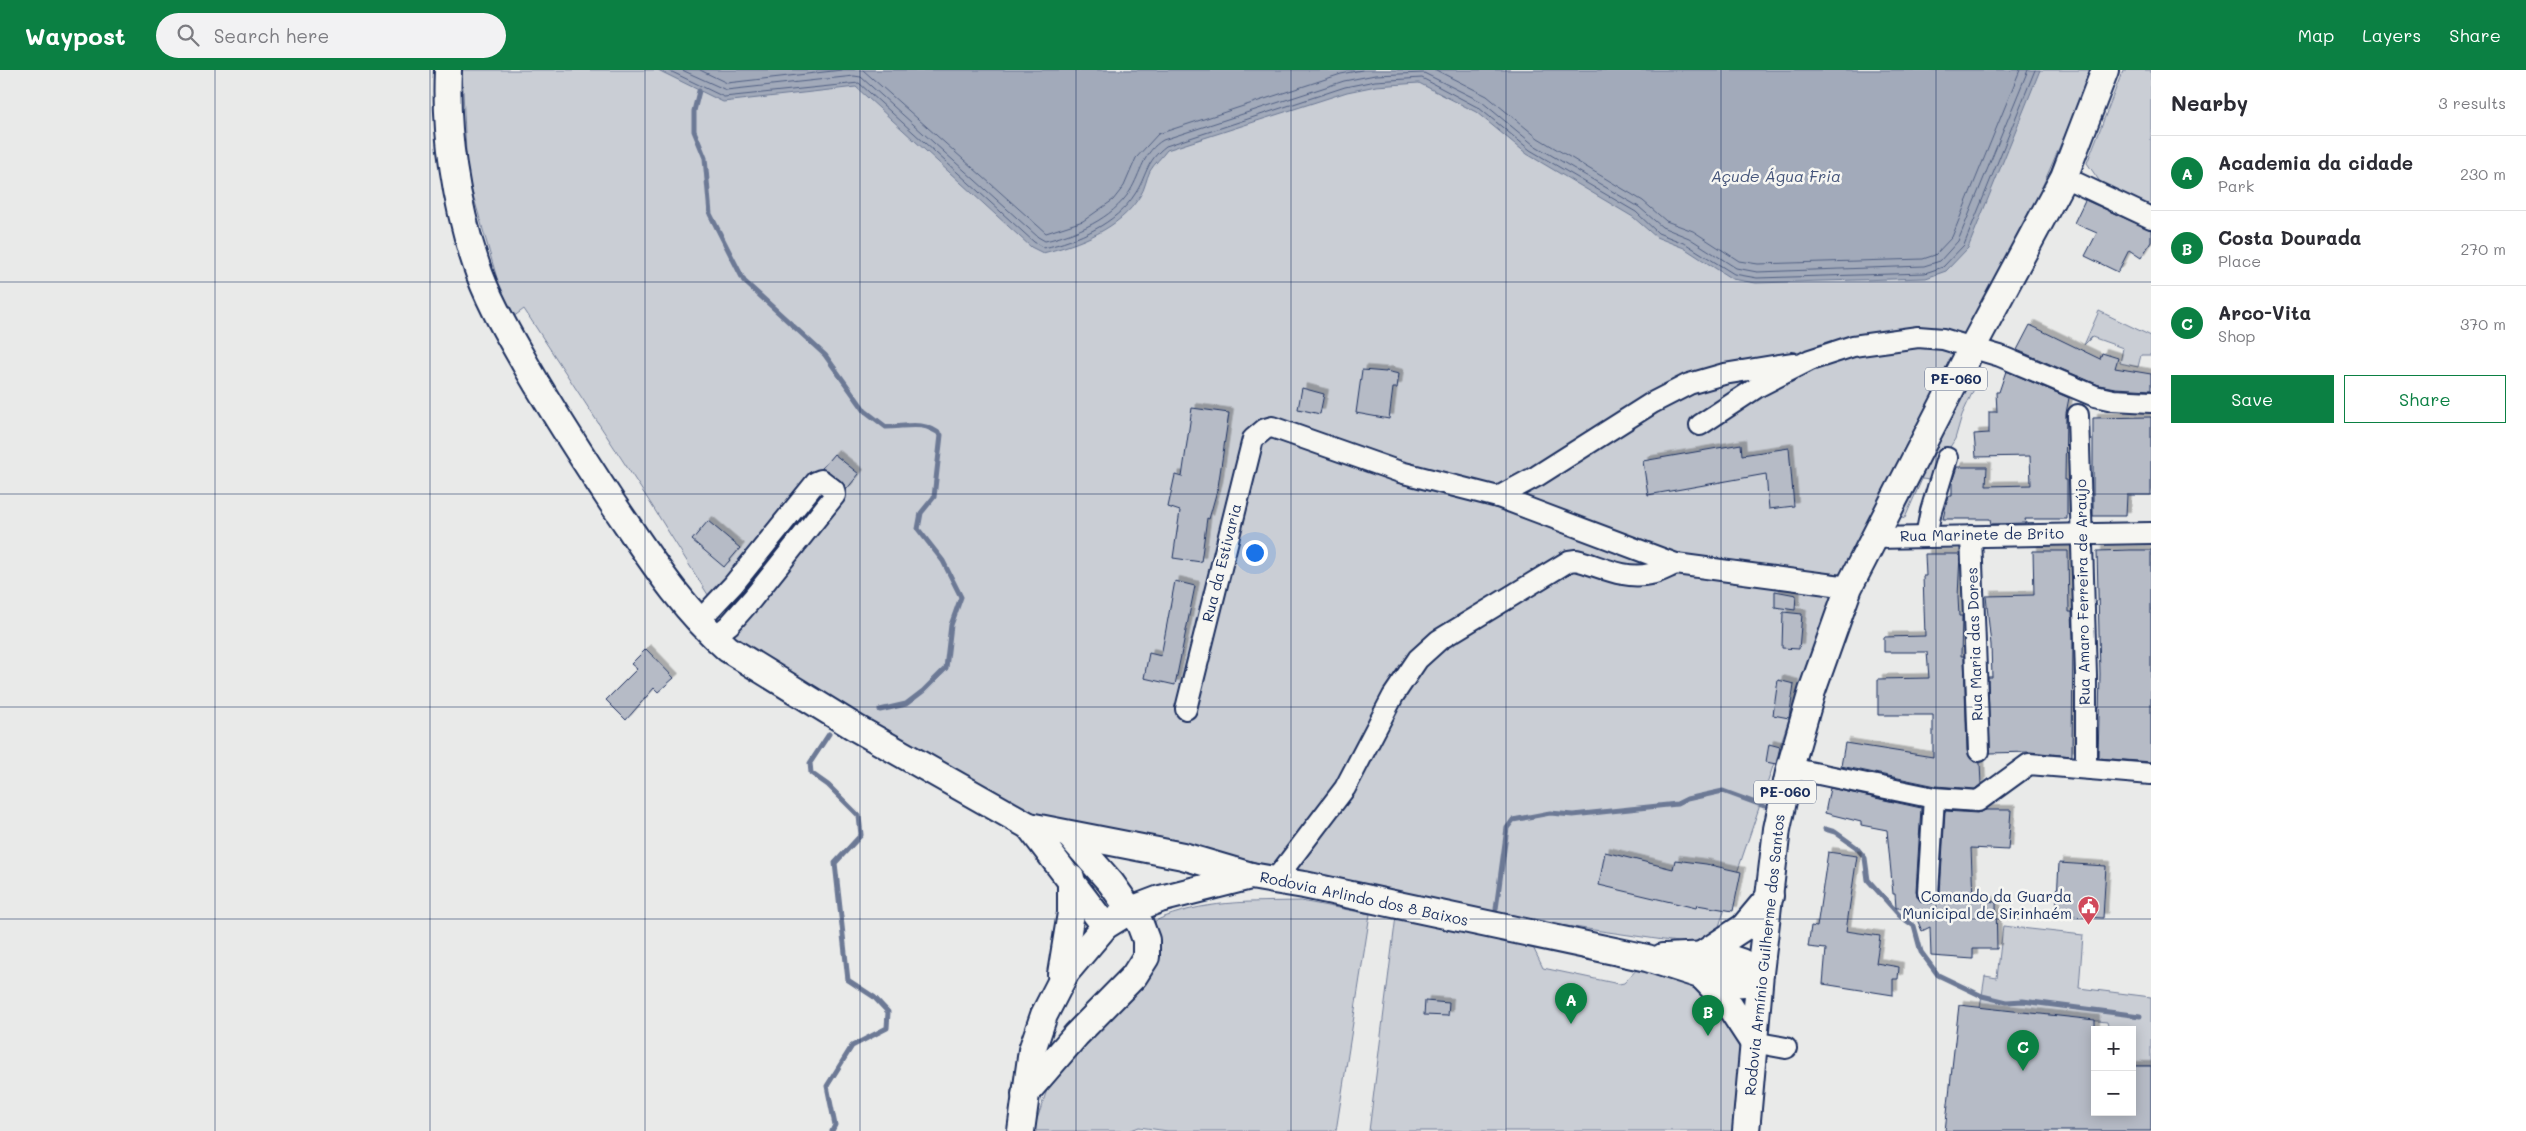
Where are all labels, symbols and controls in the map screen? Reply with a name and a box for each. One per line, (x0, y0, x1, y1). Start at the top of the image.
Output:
search box (156, 13, 506, 58)
text: Waypost (25, 20, 126, 51)
icon: search (174, 21, 202, 49)
text: Search here (214, 23, 329, 48)
text: Map (2298, 23, 2334, 47)
text: Layers (2362, 23, 2421, 47)
text: Share (2449, 23, 2501, 47)
text: Nearby (2171, 89, 2248, 116)
text: 3 results (2438, 92, 2506, 113)
text: Academia da cidade (2218, 150, 2413, 175)
text: A (2181, 163, 2193, 184)
text: 230 m (2460, 163, 2506, 184)
water label: Açude Água Fria (1711, 165, 1841, 186)
text: Park (2218, 175, 2254, 196)
text: Costa Dourada (2218, 225, 2361, 250)
text: B (2182, 238, 2192, 259)
text: 270 m (2460, 238, 2506, 259)
text: Place (2218, 250, 2261, 271)
text: Arco-Vita (2218, 300, 2311, 325)
text: C (2181, 313, 2193, 334)
text: 370 m (2460, 313, 2506, 334)
text: Shop (2218, 325, 2255, 346)
road number: PE-060 (1925, 368, 1987, 390)
button: Save (2171, 375, 2334, 423)
button: Share (2344, 375, 2506, 423)
street label: Rua Amaro Ferreira de Araújo (2070, 479, 2094, 705)
street label: Rua da Estivaria (1197, 501, 1245, 624)
street label: Rua Marinete de Brito (1900, 523, 2064, 545)
your location (1242, 540, 1268, 566)
street label: Rua Maria das Dores (1961, 567, 1987, 721)
road number: PE-060 (1754, 780, 1816, 804)
street label: Rodovia Armínio Guilherme dos Santos (1739, 813, 1789, 1097)
street label: Rodovia Arlindo dos 8 Baixos (1258, 866, 1470, 930)
place label: Comando da Guarda Municipal de Sirinhaém (1902, 886, 2072, 923)
public building icon: Comando da Guarda Municipal de Sirinhaém (2076, 894, 2100, 925)
pin: A (1555, 983, 1587, 1024)
pin: B (1692, 995, 1724, 1036)
map controls (2091, 1026, 2136, 1116)
button: + (2091, 1026, 2136, 1071)
pin: C (2007, 1030, 2039, 1071)
button: − (2091, 1071, 2136, 1116)

